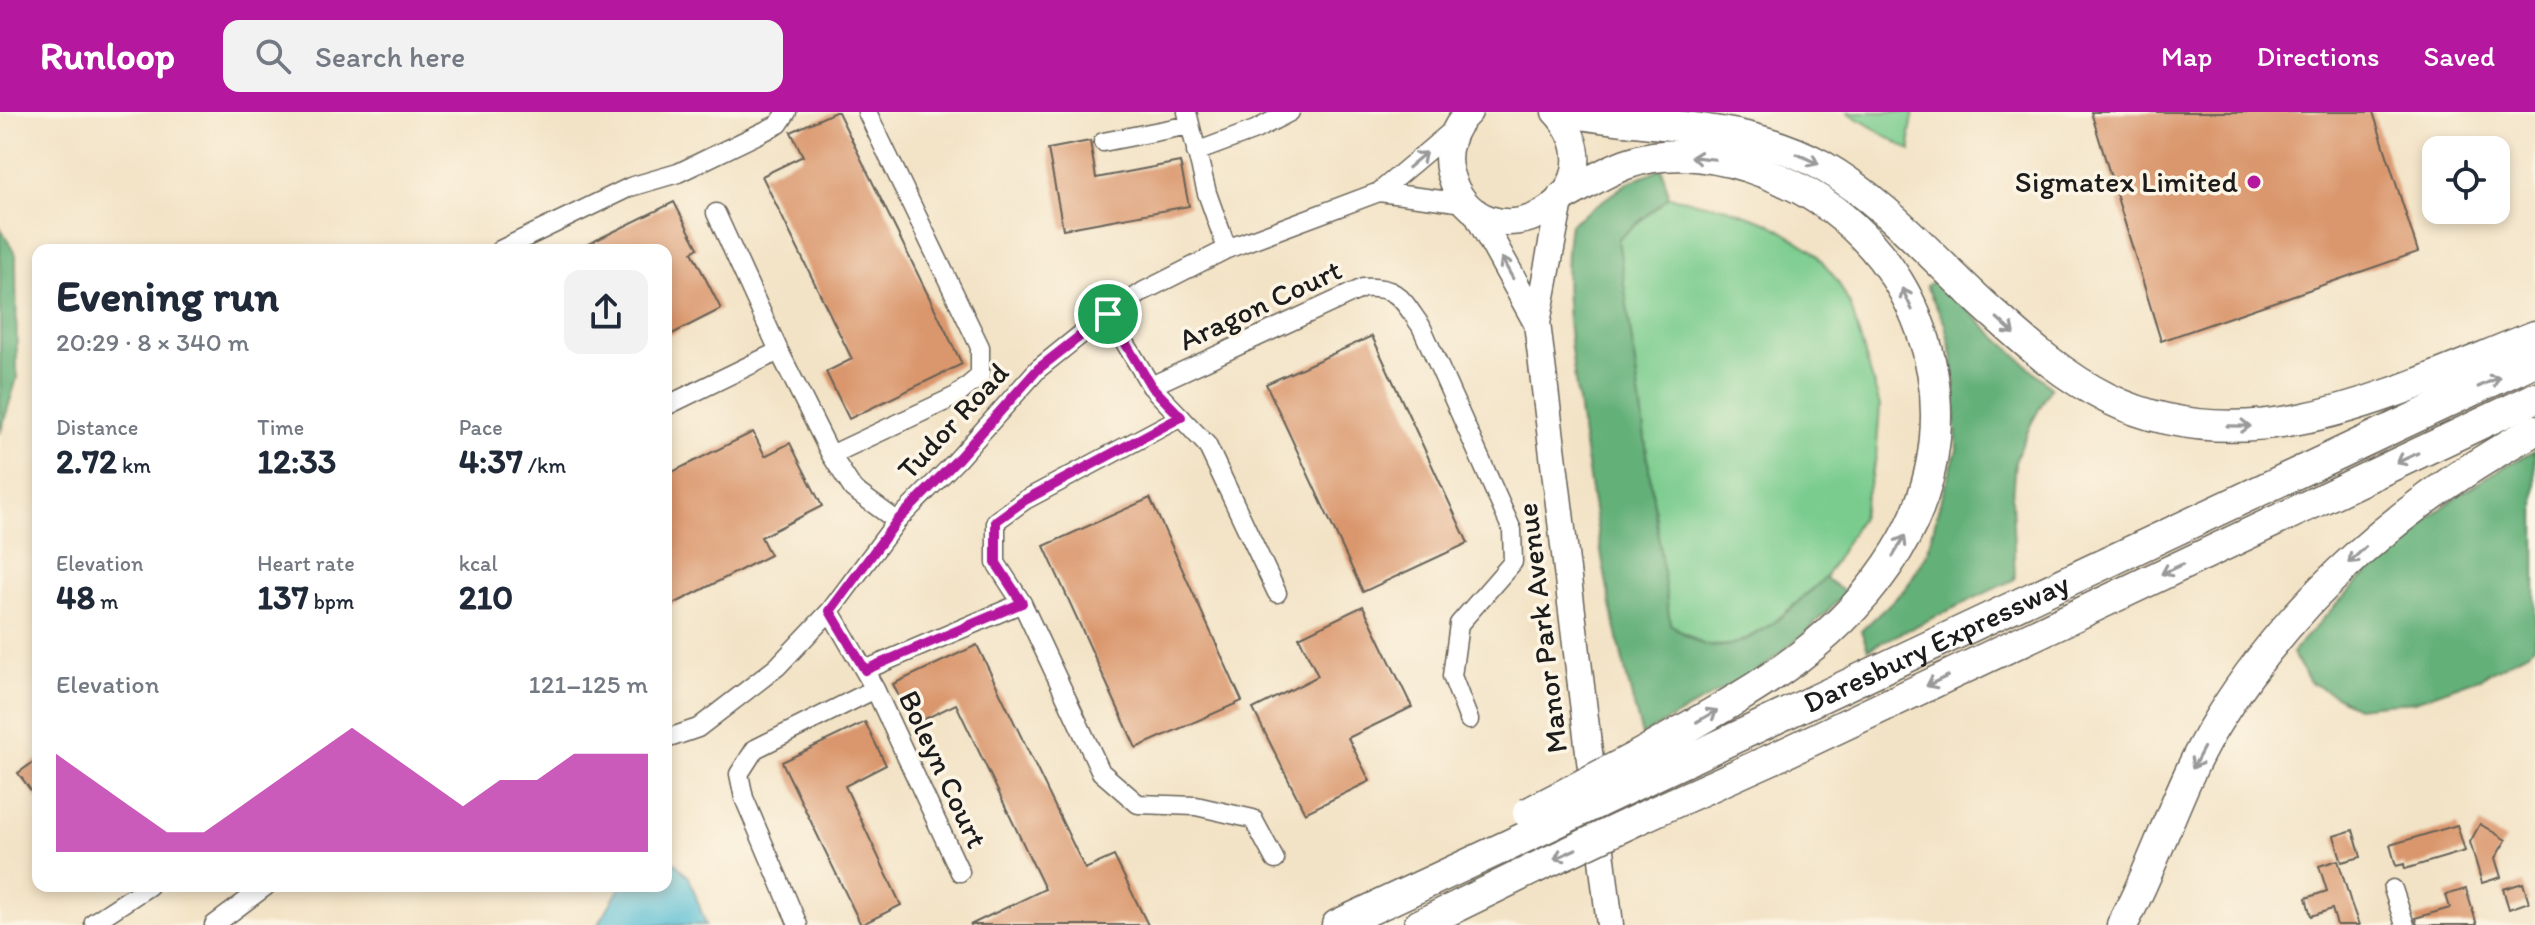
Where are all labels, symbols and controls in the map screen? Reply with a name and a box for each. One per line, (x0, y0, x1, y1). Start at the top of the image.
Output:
search box (223, 20, 783, 92)
text: Runloop (40, 33, 175, 79)
icon: search (251, 34, 295, 78)
text: Search here (315, 38, 465, 75)
text: Map (2161, 39, 2212, 73)
text: Directions (2256, 39, 2380, 73)
text: Saved (2424, 39, 2495, 73)
map controls (2422, 136, 2510, 224)
button: locate (2422, 136, 2510, 224)
one-way arrow (1690, 150, 1717, 165)
one-way arrow (1407, 151, 1427, 169)
one-way arrow (1796, 152, 1820, 167)
place label: Sigmatex Limited (2015, 163, 2238, 200)
marker: Sigmatex Limited (2245, 173, 2263, 191)
street label: Aragon Court (1173, 251, 1347, 358)
one-way arrow (1498, 256, 1514, 280)
text: Evening run (56, 269, 279, 322)
button: share (564, 270, 648, 354)
pin (1074, 280, 1142, 348)
one-way arrow (1899, 287, 1914, 311)
icon: arrive (1086, 292, 1130, 336)
one-way arrow (1996, 316, 2016, 334)
text: 20:29 · 8 × 340 m (56, 326, 249, 358)
street label: Tudor Road (889, 354, 1016, 487)
one-way arrow (2476, 374, 2500, 389)
text: Distance (56, 414, 138, 441)
text: Time (257, 414, 304, 441)
text: Pace (459, 414, 503, 441)
one-way arrow (2225, 419, 2252, 434)
text: 2.72 (56, 441, 117, 482)
text: 12:33 (257, 441, 336, 482)
text: 4:37 (459, 441, 523, 482)
one-way arrow (2395, 451, 2419, 466)
text: km (117, 452, 151, 479)
text: /km (523, 452, 566, 479)
street label: Manor Park Avenue (1508, 501, 1575, 755)
one-way arrow (1891, 535, 1907, 558)
one-way arrow (2348, 545, 2367, 564)
text: Elevation (56, 550, 143, 577)
text: Heart rate (257, 550, 355, 577)
text: kcal (459, 550, 498, 577)
one-way arrow (2160, 562, 2184, 577)
street label: Daresbury Expressway (1797, 564, 2075, 721)
text: 48 (56, 577, 95, 618)
text: 137 (257, 577, 309, 618)
text: 210 (459, 577, 513, 618)
text: m (95, 588, 119, 615)
text: bpm (309, 588, 354, 615)
text: Elevation (56, 668, 159, 700)
text: 121–125 m (529, 668, 648, 700)
one-way arrow (1925, 674, 1949, 689)
street label: Boleyn Court (891, 684, 996, 853)
one-way arrow (1695, 708, 1718, 724)
one-way arrow (2189, 746, 2205, 770)
one-way arrow (1553, 847, 1577, 862)

